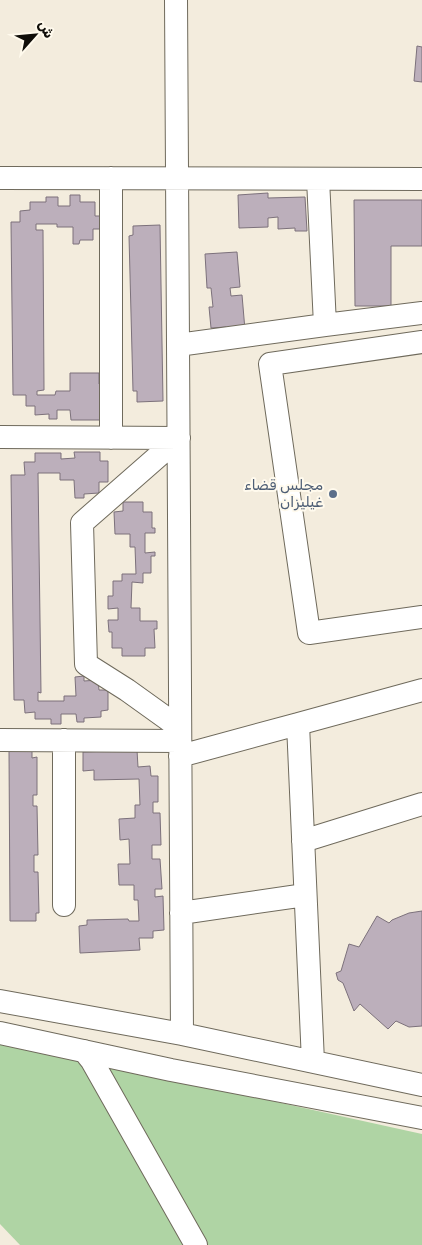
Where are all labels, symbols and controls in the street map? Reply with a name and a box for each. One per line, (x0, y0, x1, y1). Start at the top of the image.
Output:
north arrow (10, 10, 60, 60)
text: ش (35, 18, 58, 41)
place label: مجلس قضاء غيليزان (244, 476, 323, 511)
marker: مجلس قضاء غيليزان (327, 488, 339, 500)

